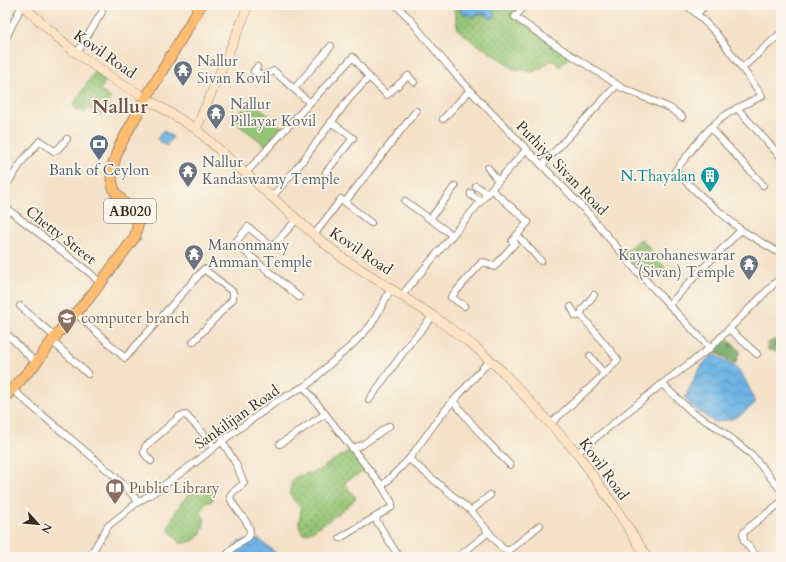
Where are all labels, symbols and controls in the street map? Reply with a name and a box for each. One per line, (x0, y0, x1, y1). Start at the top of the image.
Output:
street label: Kovil Road (70, 25, 140, 83)
place label: Nallur Sivan Kovil (197, 51, 270, 88)
temple icon: Nallur Sivan Kovil (172, 59, 194, 87)
district label: Nallur (92, 94, 148, 120)
place label: Nallur Pillayar Kovil (230, 94, 316, 131)
temple icon: Nallur Pillayar Kovil (205, 102, 227, 130)
street label: Puthiya Sivan Road (512, 116, 612, 220)
bank icon: Bank of Ceylon (88, 133, 110, 161)
place label: Nallur Kandaswamy Temple (202, 152, 340, 189)
place label: Bank of Ceylon (49, 160, 150, 180)
temple icon: Nallur Kandaswamy Temple (177, 160, 199, 188)
building icon: N.Thayalan (699, 165, 721, 193)
place label: N.Thayalan (620, 166, 696, 186)
road number: AB020 (104, 199, 156, 223)
street label: Chetty Street (22, 201, 100, 269)
street label: Kovil Road (326, 223, 396, 279)
place label: Manonmany Amman Temple (208, 235, 312, 272)
temple icon: Manonmany Amman Temple (183, 243, 205, 271)
place label: Kayarohaneswarar (Sivan) Temple (618, 245, 736, 282)
temple icon: Kayarohaneswarar (Sivan) Temple (738, 253, 760, 281)
school or university icon: computer branch (56, 307, 78, 335)
place label: computer branch (81, 308, 190, 328)
street label: Sankilijan Road (191, 380, 283, 454)
street label: Kovil Road (575, 434, 633, 504)
library icon: Public Library (104, 477, 126, 505)
place label: Public Library (129, 478, 220, 498)
north arrow (18, 504, 58, 544)
text: N (37, 521, 55, 536)

